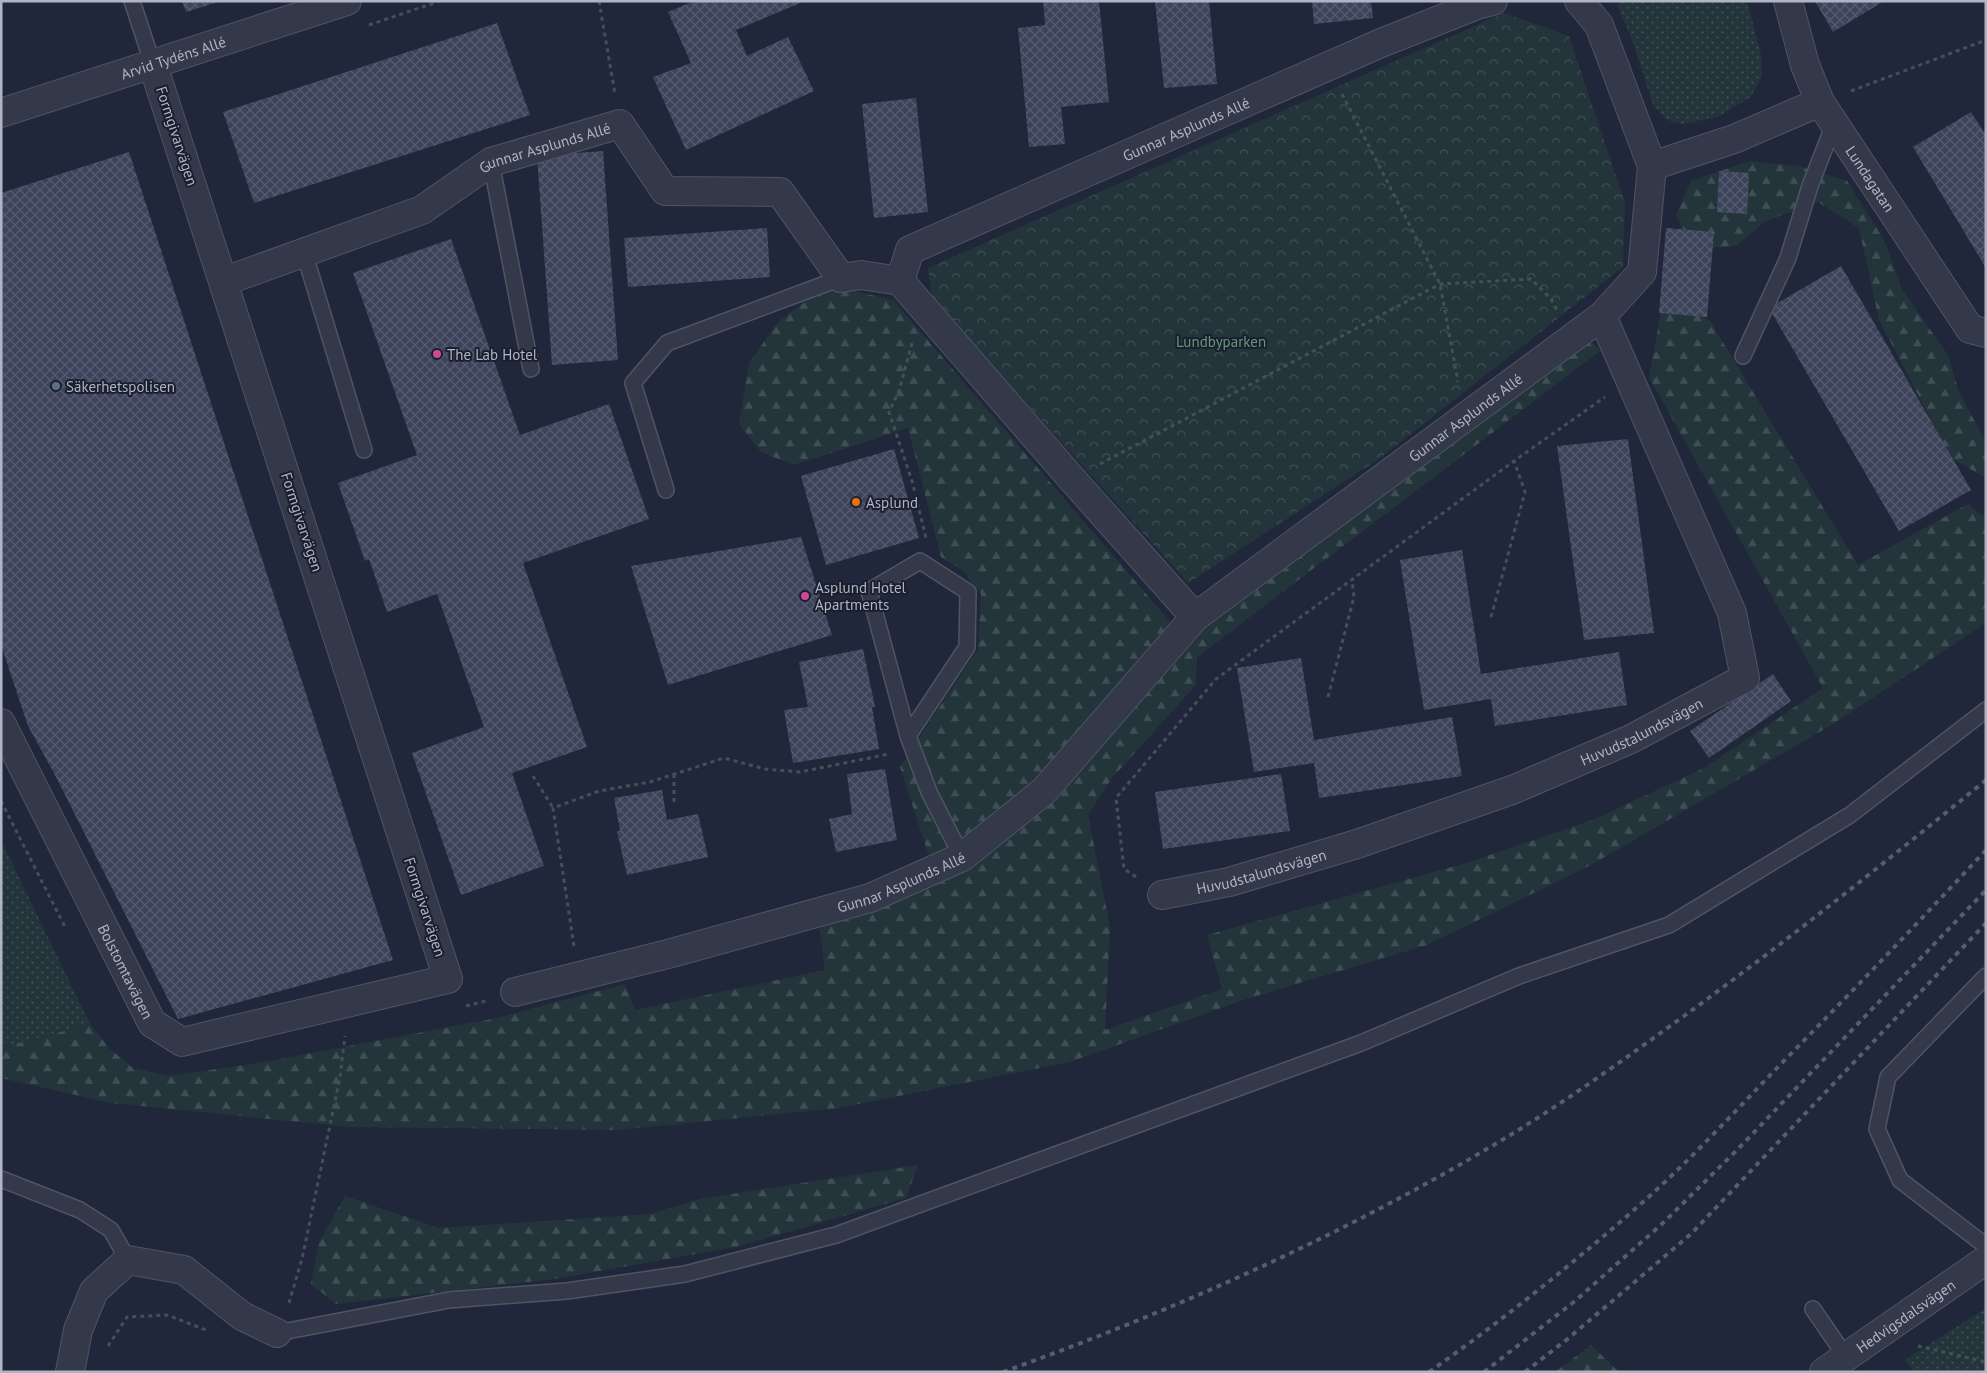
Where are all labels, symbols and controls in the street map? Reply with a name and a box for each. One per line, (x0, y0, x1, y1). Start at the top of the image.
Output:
street label: Arvid Tydéns Allé (118, 31, 228, 83)
street label: Formgivarvägen (152, 84, 202, 188)
street label: Gunnar Asplunds Allé (1119, 92, 1252, 165)
street label: Gunnar Asplunds Allé (475, 118, 613, 177)
street label: Lundagatan (1842, 142, 1899, 215)
park label: Lundbyparken (1176, 332, 1266, 351)
place label: The Lab Hotel (447, 345, 538, 364)
marker: The Lab Hotel (431, 348, 443, 360)
street label: Gunnar Asplunds Allé (1405, 369, 1526, 465)
place label: Säkerhetspolisen (66, 377, 175, 396)
marker: Säkerhetspolisen (50, 380, 62, 392)
street label: Formgivarvägen (277, 470, 327, 574)
place label: Asplund (866, 493, 918, 512)
marker: Asplund (850, 496, 862, 508)
place label: Asplund Hotel Apartments (815, 578, 907, 614)
marker: Asplund Hotel Apartments (799, 590, 811, 602)
street label: Huvudstalundsvägen (1577, 693, 1706, 769)
street label: Huvudstalundsvägen (1194, 844, 1328, 898)
street label: Gunnar Asplunds Allé (835, 847, 968, 916)
street label: Formgivarvägen (400, 855, 450, 959)
street label: Bolstomtavägen (94, 921, 158, 1022)
street label: Hedvigsdalsvägen (1852, 1275, 1959, 1357)

